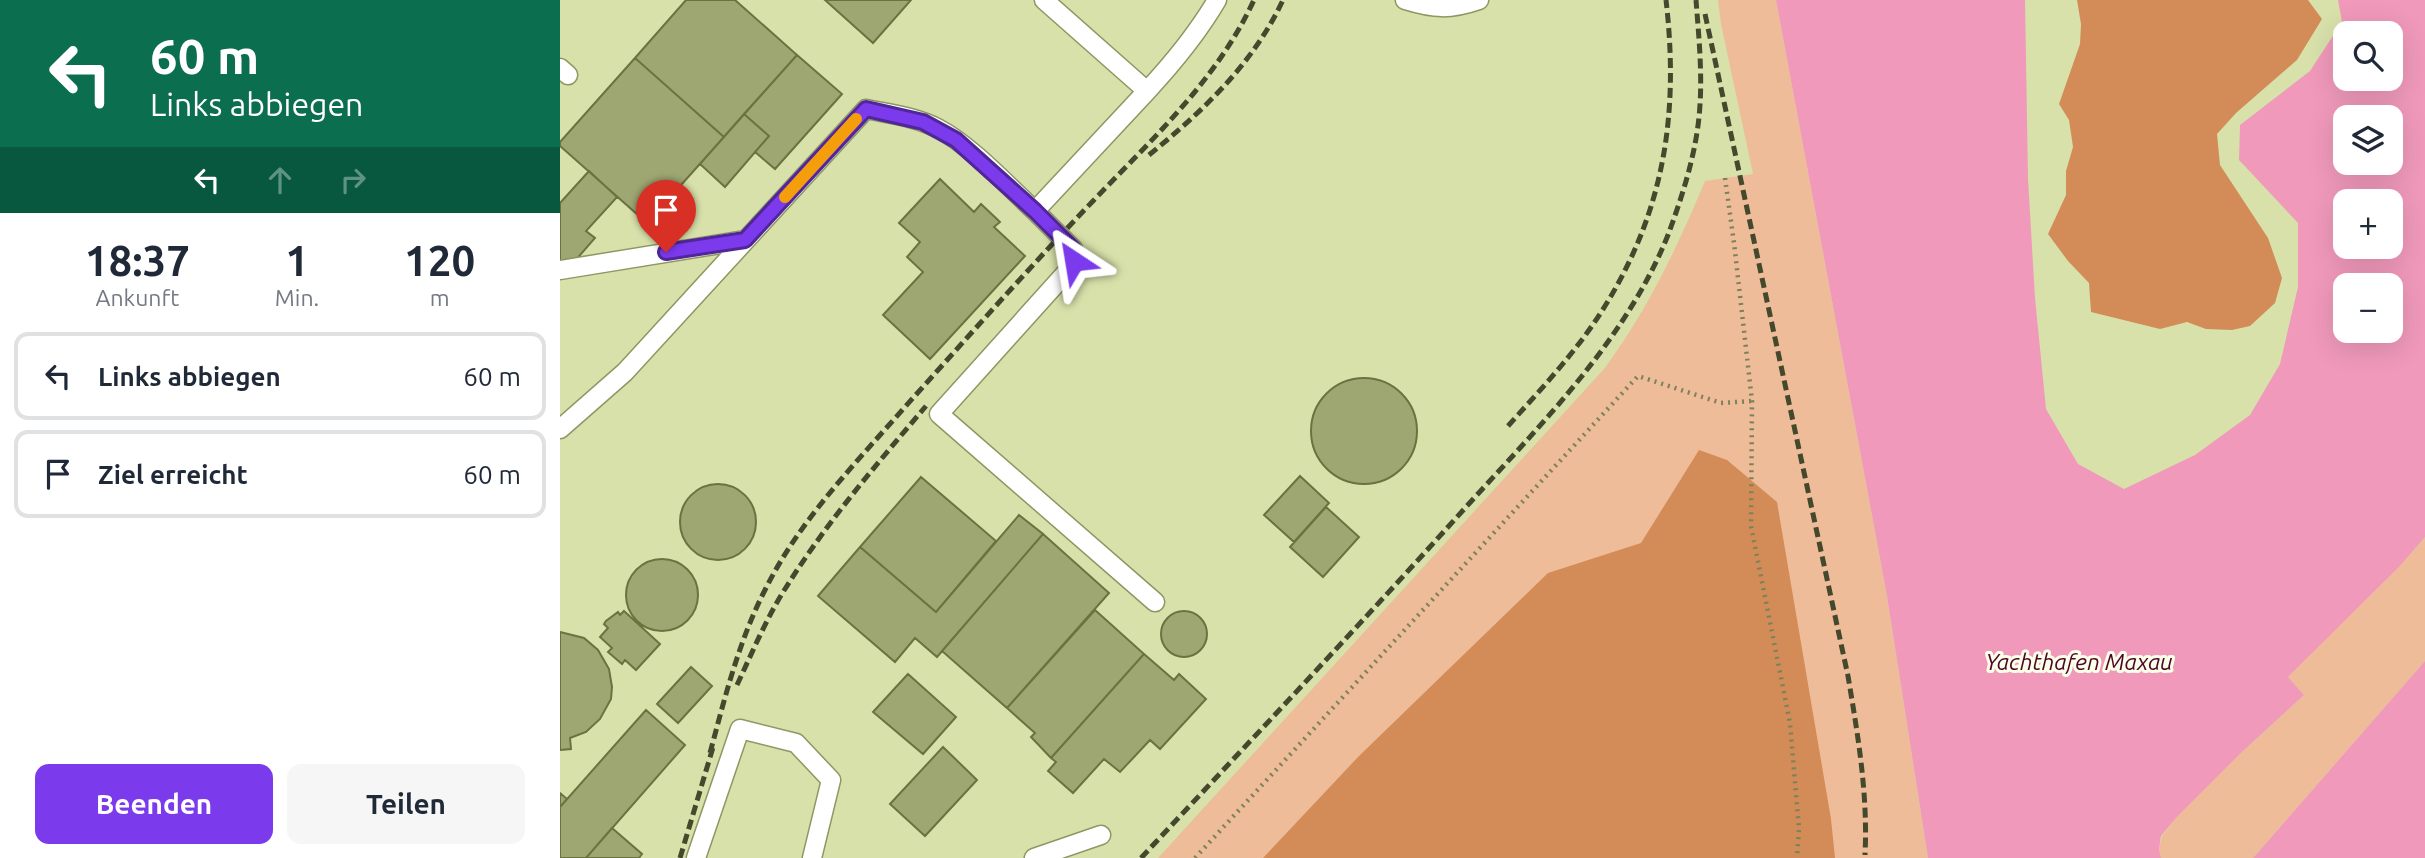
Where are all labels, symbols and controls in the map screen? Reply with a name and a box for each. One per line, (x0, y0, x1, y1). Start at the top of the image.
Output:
map controls (2333, 21, 2403, 343)
button: search (2333, 21, 2403, 91)
icon: left (35, 28, 126, 119)
text: 60 m (150, 28, 259, 83)
text: Links abbiegen (150, 86, 363, 122)
button: layers (2333, 105, 2403, 175)
icon: left (188, 161, 226, 199)
icon: ahead (261, 161, 299, 199)
icon: right (334, 161, 372, 199)
pin (636, 180, 696, 252)
button: + (2333, 189, 2403, 259)
icon: arrive (647, 191, 685, 229)
position arrow (1037, 224, 1111, 298)
text: 18:37 (85, 237, 190, 284)
text: 1 (285, 237, 309, 284)
text: 120 (404, 237, 475, 284)
button: − (2333, 273, 2403, 343)
text: Ankunft (96, 285, 179, 310)
text: Min. (275, 285, 319, 310)
text: m (430, 285, 450, 310)
icon: left (39, 357, 77, 395)
text: Links abbiegen (98, 362, 281, 391)
text: 60 m (463, 362, 521, 391)
icon: arrive (39, 455, 77, 493)
text: Ziel erreicht (98, 460, 248, 489)
text: 60 m (463, 460, 521, 489)
water label: Yachthafen Maxau (1985, 649, 2173, 675)
button: Beenden (35, 764, 273, 844)
button: Teilen (287, 764, 525, 844)

